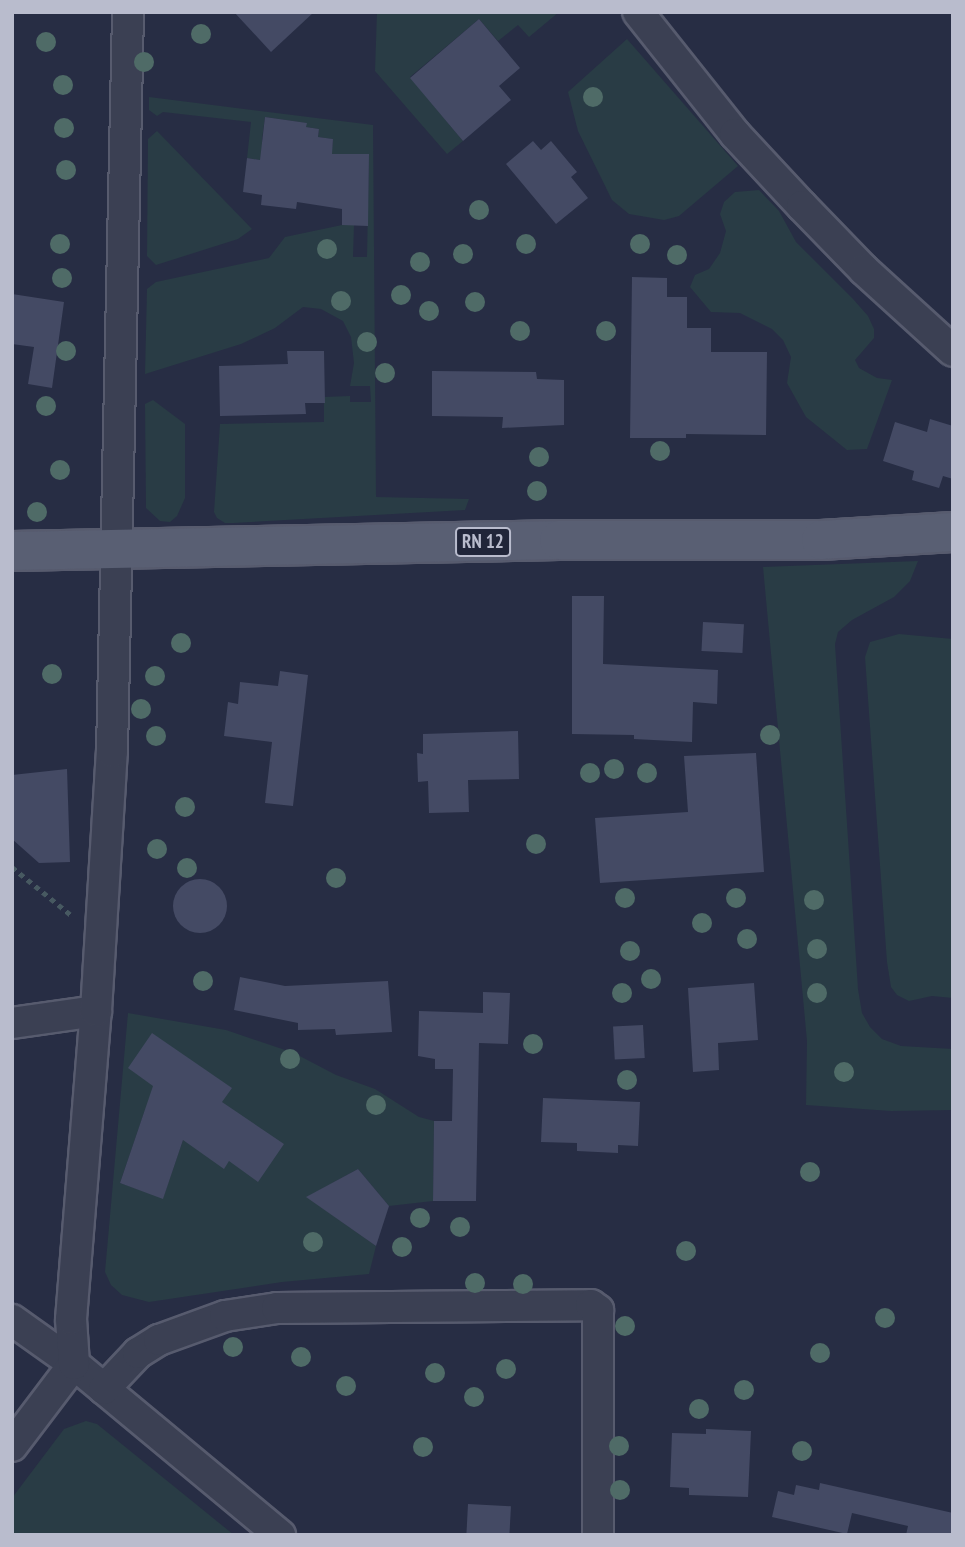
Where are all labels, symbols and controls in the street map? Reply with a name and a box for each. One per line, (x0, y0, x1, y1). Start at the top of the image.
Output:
road number: RN 12 (455, 526, 511, 558)

